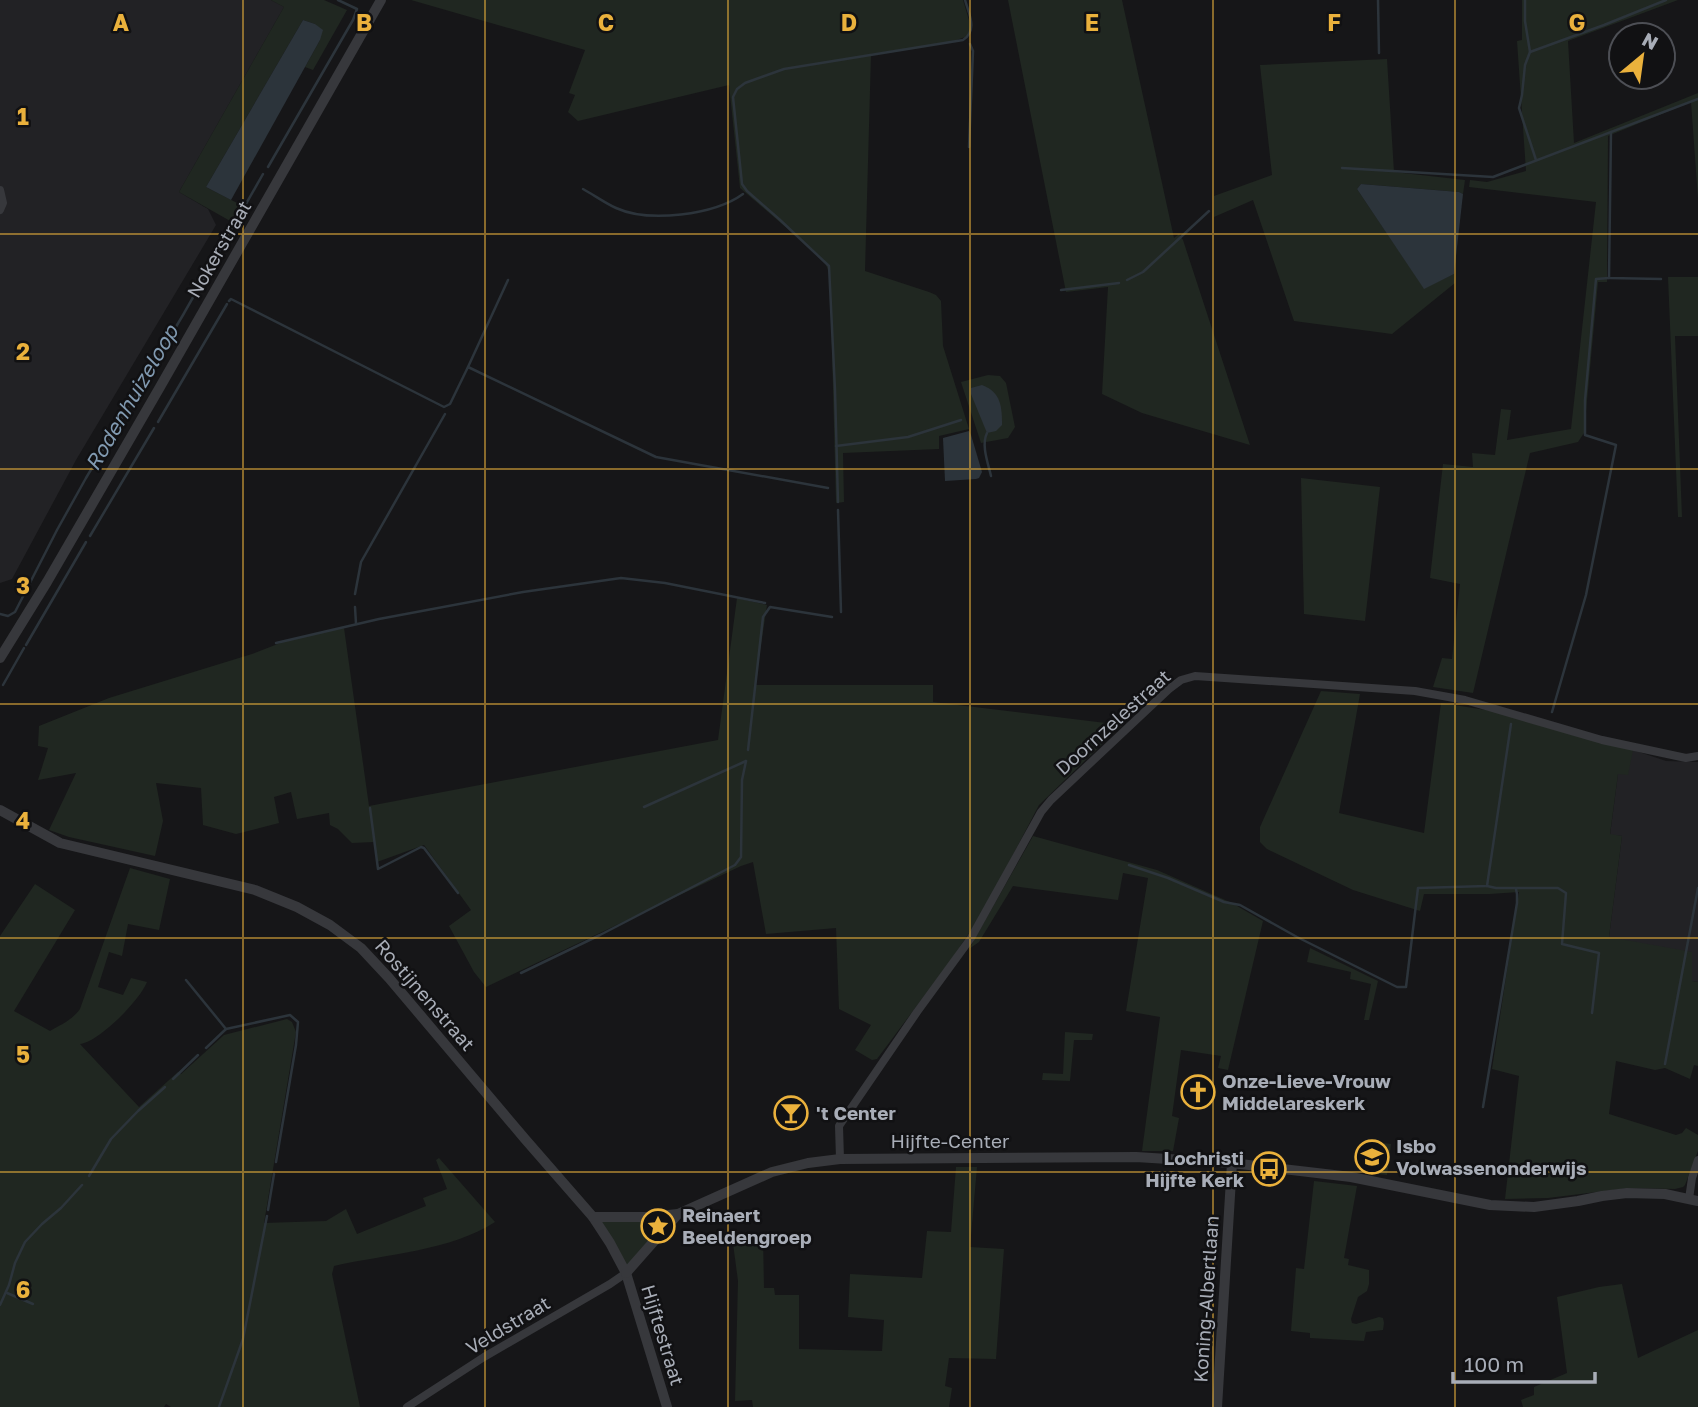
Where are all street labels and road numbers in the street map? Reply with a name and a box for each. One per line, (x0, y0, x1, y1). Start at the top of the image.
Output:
street label: Nokerstraat (182, 196, 256, 301)
street label: Doornzelestraat (1051, 664, 1175, 779)
street label: Rostijnenstraat (371, 934, 480, 1055)
street label: Hijfte-Center (890, 1129, 1010, 1152)
street label: Koning-Albertlaan (1188, 1215, 1223, 1383)
street label: Hijftestraat (637, 1282, 690, 1388)
street label: Veldstraat (462, 1291, 554, 1359)

